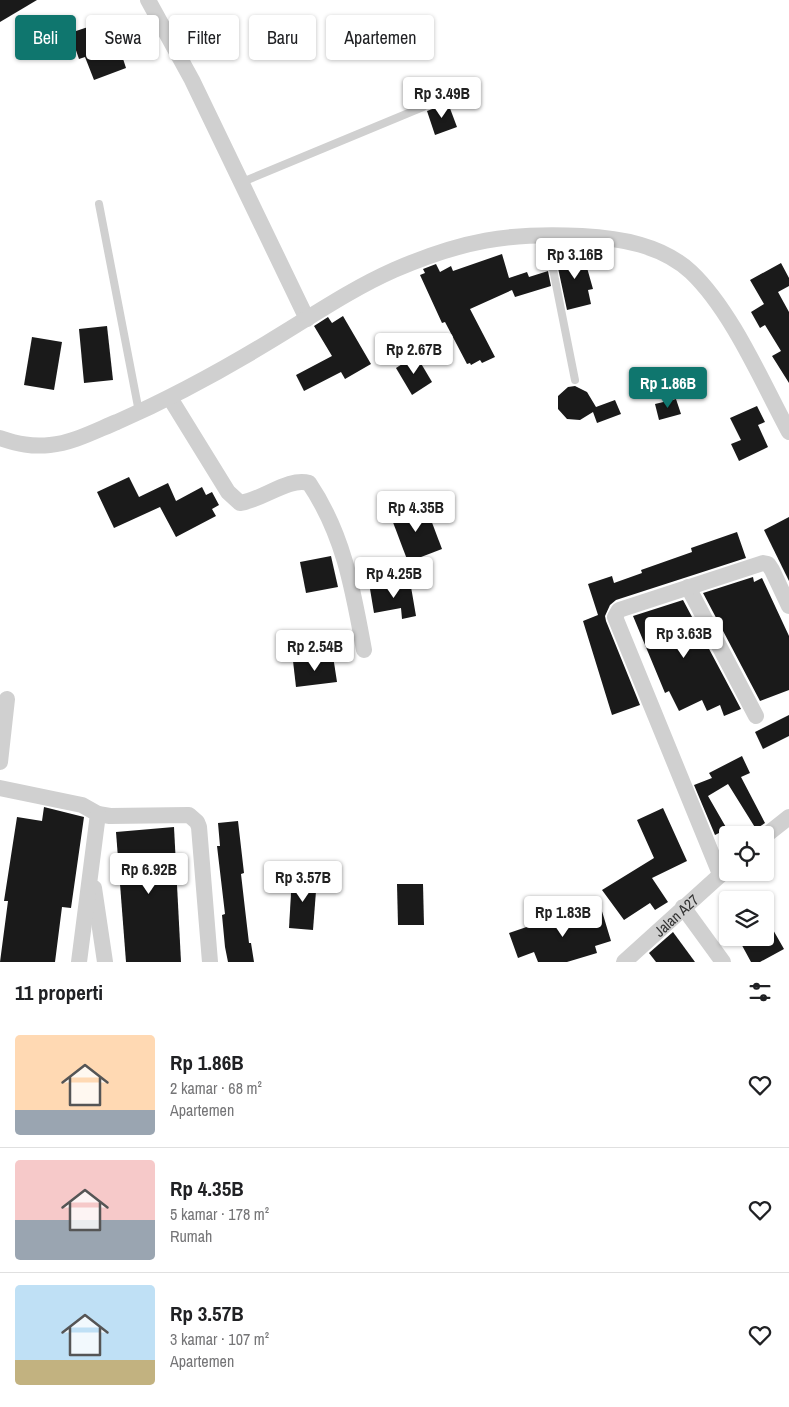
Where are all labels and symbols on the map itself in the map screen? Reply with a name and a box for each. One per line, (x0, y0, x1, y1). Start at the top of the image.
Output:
pin: Rp 3.49B (390, 76, 494, 119)
pin: Rp 3.16B (523, 238, 627, 280)
pin: Rp 2.67B (362, 332, 466, 375)
pin: Rp 1.86B (616, 366, 720, 409)
pin: Rp 4.35B (364, 490, 468, 533)
pin: Rp 4.25B (342, 556, 446, 599)
pin: Rp 3.63B (632, 616, 736, 659)
pin: Rp 2.54B (263, 630, 367, 672)
pin: Rp 6.92B (97, 852, 201, 895)
pin: Rp 3.57B (251, 860, 355, 903)
street label: Jalan A27 (649, 889, 703, 941)
pin: Rp 1.83B (511, 896, 615, 938)

